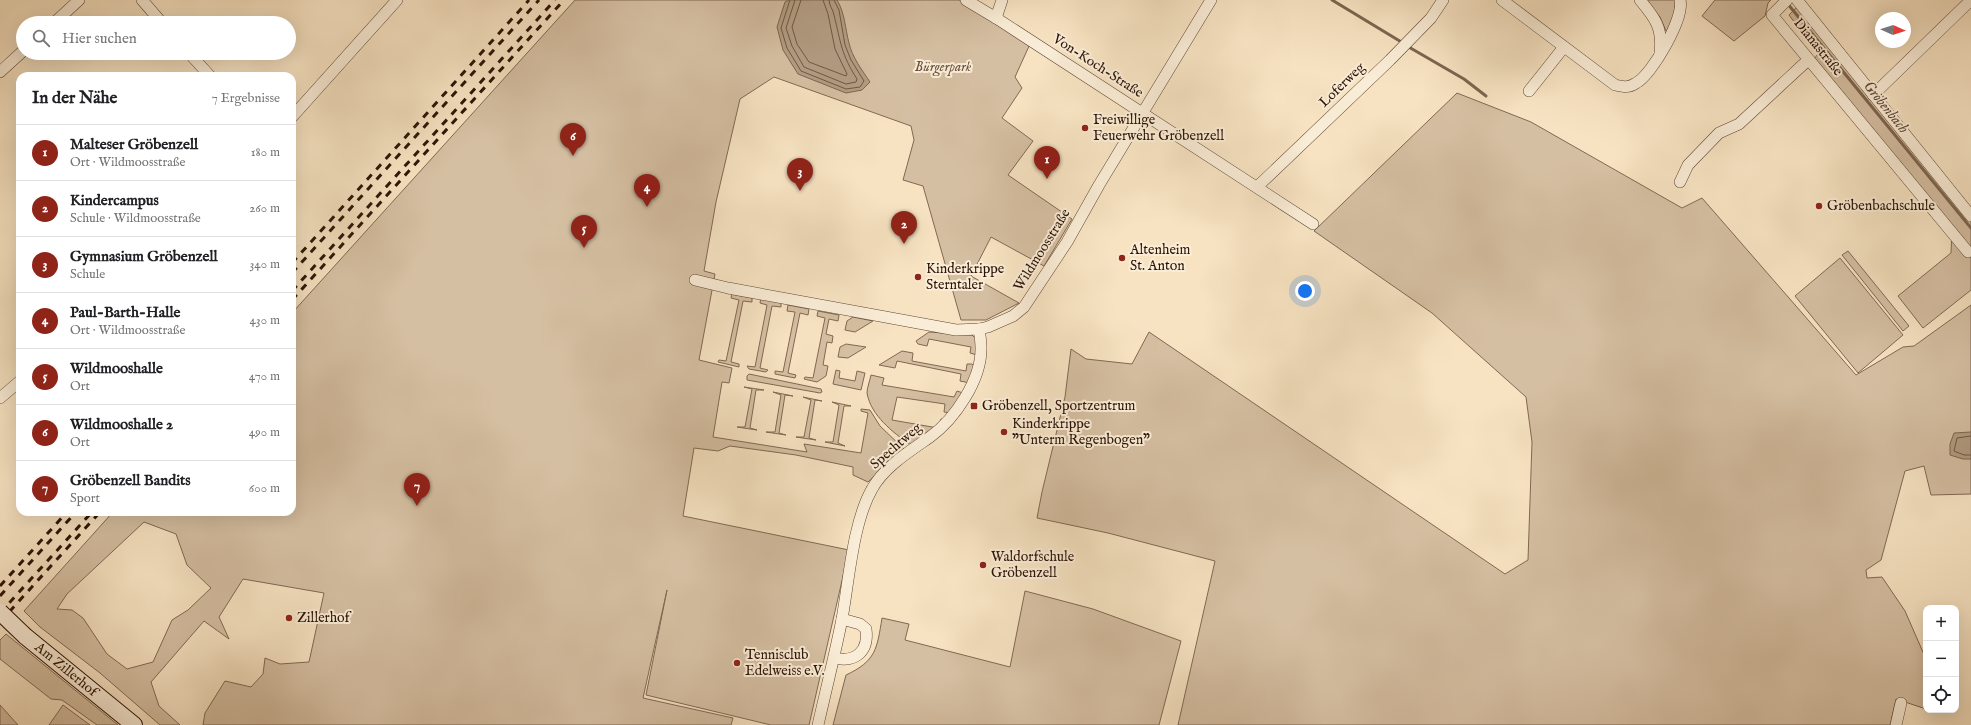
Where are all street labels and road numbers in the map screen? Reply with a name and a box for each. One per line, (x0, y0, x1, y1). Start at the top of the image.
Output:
street label: Dianastraße (1789, 14, 1847, 80)
street label: Von-Koch-Straße (1049, 30, 1147, 102)
street label: Loferweg (1315, 58, 1369, 111)
street label: Wildmoosstraße (1010, 205, 1075, 294)
street label: Spechtweg (866, 418, 926, 473)
street label: Am Zillerhof (30, 638, 103, 702)

